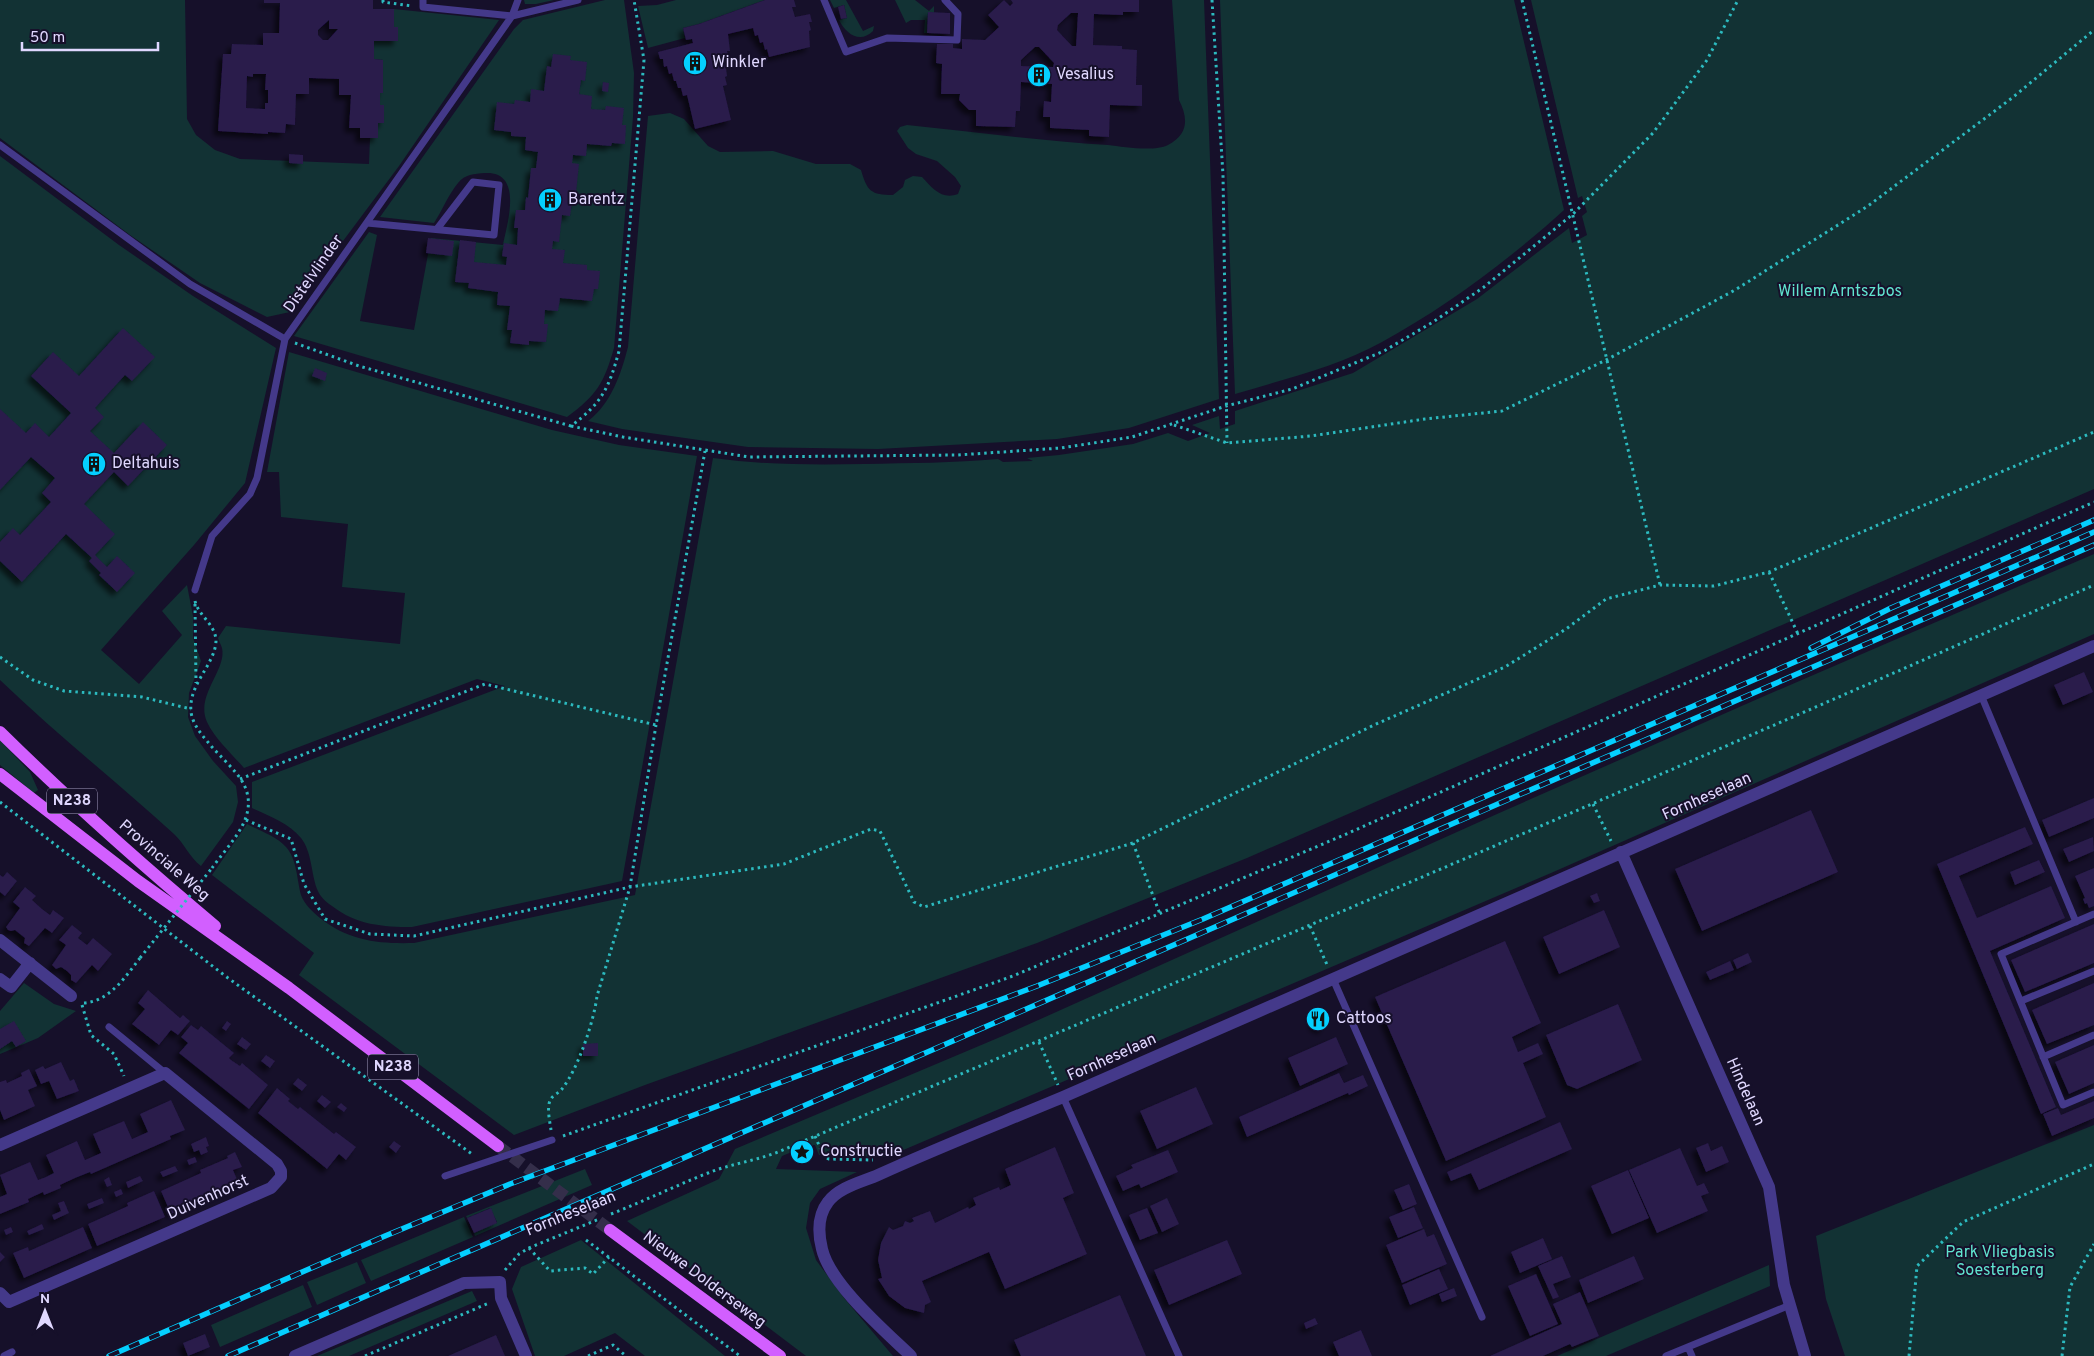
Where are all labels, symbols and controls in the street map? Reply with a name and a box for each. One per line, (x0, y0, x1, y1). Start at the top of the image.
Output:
scale bar (22, 20, 159, 52)
text: 50 m (30, 29, 65, 48)
building icon: Winkler (682, 50, 708, 76)
place label: Winkler (712, 53, 766, 73)
building icon: Vesalius (1026, 62, 1052, 88)
place label: Vesalius (1056, 65, 1114, 85)
building icon: Barentz (537, 187, 563, 213)
place label: Barentz (568, 190, 625, 210)
street label: Distelvlinder (280, 231, 348, 317)
park label: Willem Arntszbos (1778, 282, 1902, 302)
building icon: Deltahuis (81, 451, 107, 477)
place label: Deltahuis (112, 454, 179, 474)
street label: Fornheselaan (1659, 768, 1755, 826)
road number: N238 (47, 788, 97, 814)
street label: Provinciale Weg (114, 816, 214, 906)
restaurant icon: Cattoos (1305, 1006, 1331, 1032)
place label: Cattoos (1336, 1009, 1392, 1029)
street label: Fornheselaan (1064, 1029, 1160, 1087)
road number: N238 (368, 1054, 418, 1080)
street label: Hindelaan (1721, 1055, 1769, 1129)
place icon: Constructie (789, 1139, 815, 1165)
place label: Constructie (820, 1142, 902, 1162)
street label: Duivenhorst (164, 1171, 252, 1225)
street label: Fornheselaan (523, 1187, 619, 1241)
street label: Nieuwe Dolderseweg (638, 1227, 770, 1333)
park label: Park Vliegbasis Soesterberg (1945, 1243, 2055, 1281)
north arrow (20, 1286, 70, 1336)
text: N (40, 1291, 50, 1308)

